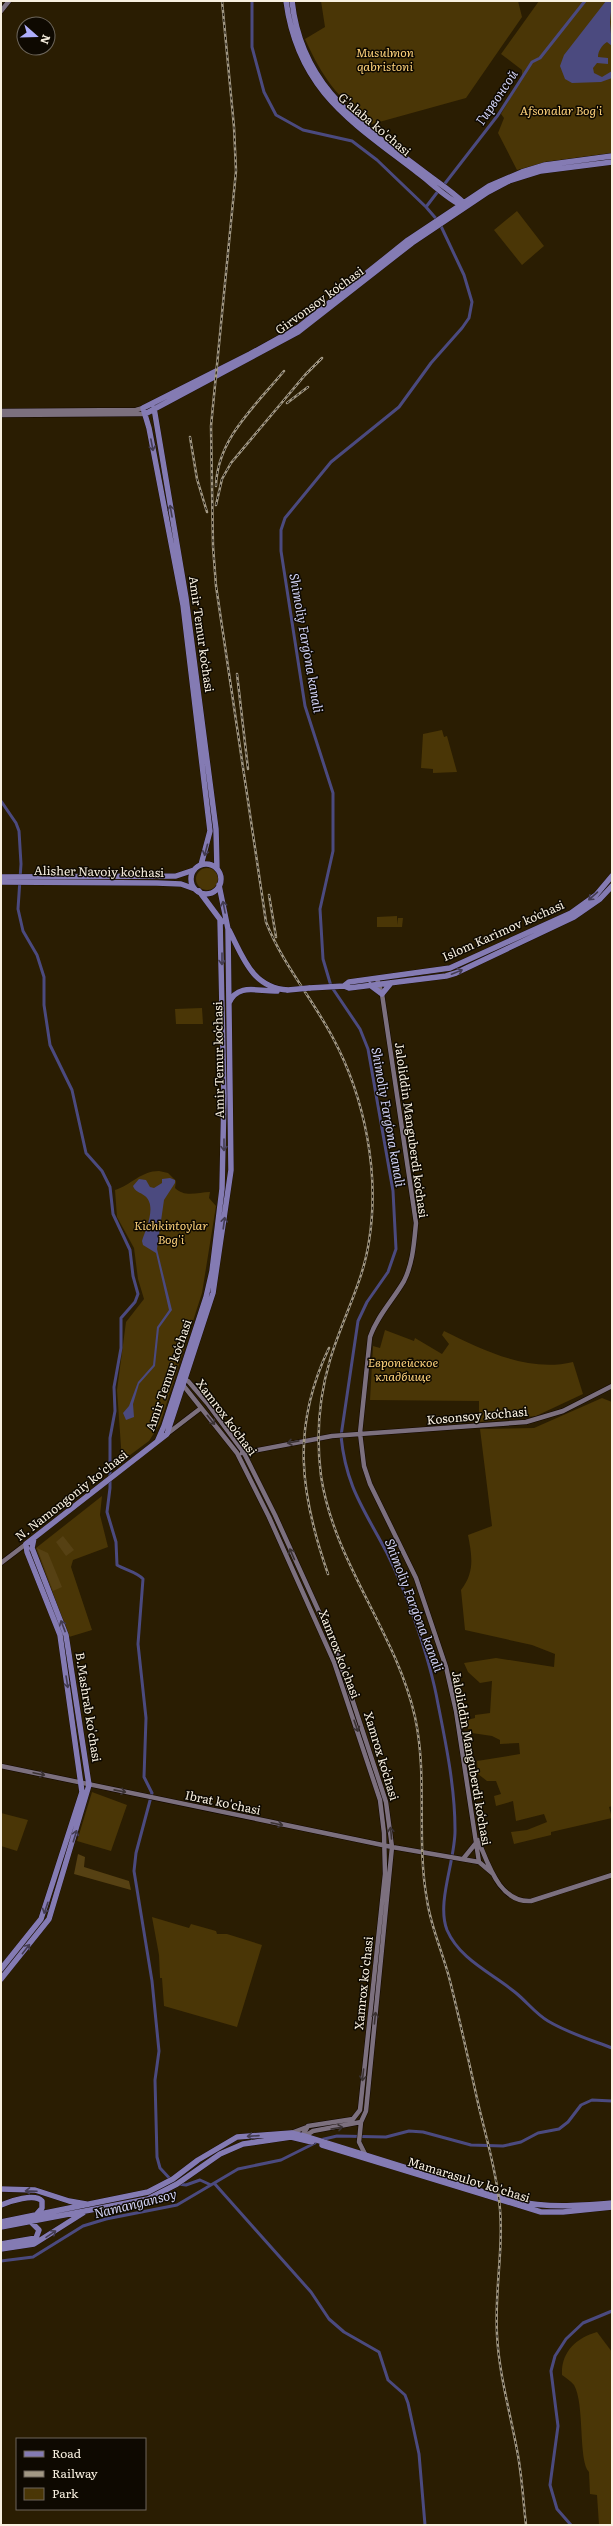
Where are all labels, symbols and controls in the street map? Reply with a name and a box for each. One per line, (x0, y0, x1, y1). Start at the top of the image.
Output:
north arrow (16, 16, 56, 56)
text: N (37, 33, 55, 47)
park label: Musulmon qabristoni (356, 43, 414, 75)
water label: Гирвонсой (470, 65, 522, 129)
street label: G'alaba ko'chasi (335, 88, 415, 160)
park label: Afsonalar Bog'i (520, 101, 603, 119)
street label: Girvonsoy koʻchasi (271, 262, 367, 338)
one-way arrow (149, 438, 157, 451)
one-way arrow (167, 505, 175, 518)
water label: Shimoliy Fargʻona kanali (285, 572, 329, 714)
street label: Amir Temur koʻchasi (185, 575, 219, 693)
one-way arrow (202, 843, 209, 856)
street label: Alisher Navoiy koʻchasi (34, 861, 164, 881)
one-way arrow (588, 892, 599, 901)
street label: Islom Karimov koʻchasi (439, 895, 567, 965)
one-way arrow (220, 901, 228, 914)
one-way arrow (218, 952, 226, 965)
one-way arrow (451, 967, 463, 975)
street label: Amir Temur koʻchasi (208, 1001, 228, 1119)
street label: Jaloliddin Manguberdi koʻchasi (391, 1041, 433, 1219)
water label: Shimoliy Fargʻona kanali (367, 1046, 411, 1188)
one-way arrow (220, 1138, 228, 1151)
park label: Kichkintoylar Bog'i (134, 1216, 208, 1248)
one-way arrow (220, 1217, 228, 1230)
street label: Amir Temur koʻchasi (140, 1317, 196, 1433)
park label: Европейское кладбище (368, 1353, 438, 1385)
street label: Xamrox koʻchasi (192, 1375, 262, 1459)
street label: Kosonsoy koʻchasi (426, 1402, 528, 1428)
one-way arrow (207, 1415, 216, 1426)
one-way arrow (287, 1438, 300, 1446)
street label: N. Namongoniy ko'chasi (11, 1445, 131, 1545)
water label: Shimoliy Fargʻona kanali (381, 1536, 449, 1675)
one-way arrow (288, 1548, 295, 1560)
street label: Xamrox ko'chasi (315, 1607, 365, 1701)
one-way arrow (58, 1621, 66, 1633)
street label: B.Mashrab ko'chasi (71, 1651, 107, 1763)
street label: Jaloliddin Manguberdi koʻchasi (448, 1669, 496, 1847)
one-way arrow (64, 1675, 72, 1688)
street label: Xamrox koʻchasi (360, 1709, 404, 1803)
one-way arrow (353, 1720, 360, 1733)
one-way arrow (32, 1771, 45, 1779)
street label: Ibrat ko'chasi (183, 1785, 263, 1819)
one-way arrow (113, 1788, 126, 1796)
one-way arrow (271, 1820, 284, 1828)
one-way arrow (387, 1827, 394, 1840)
one-way arrow (72, 1830, 79, 1843)
one-way arrow (41, 1902, 49, 1914)
street label: Xamrox ko'chasi (349, 1935, 377, 2031)
one-way arrow (22, 1944, 31, 1955)
one-way arrow (371, 2012, 379, 2025)
one-way arrow (360, 2068, 367, 2081)
one-way arrow (330, 2124, 343, 2132)
one-way arrow (247, 2133, 260, 2140)
street label: Mamarasulov ko'chasi (405, 2152, 533, 2206)
water label: Namangansoy (92, 2184, 178, 2222)
one-way arrow (25, 2187, 38, 2194)
one-way arrow (45, 2230, 56, 2238)
legend (16, 2438, 146, 2510)
text: Road (52, 2444, 82, 2462)
text: Railway (52, 2464, 98, 2482)
text: Park (52, 2484, 79, 2502)

